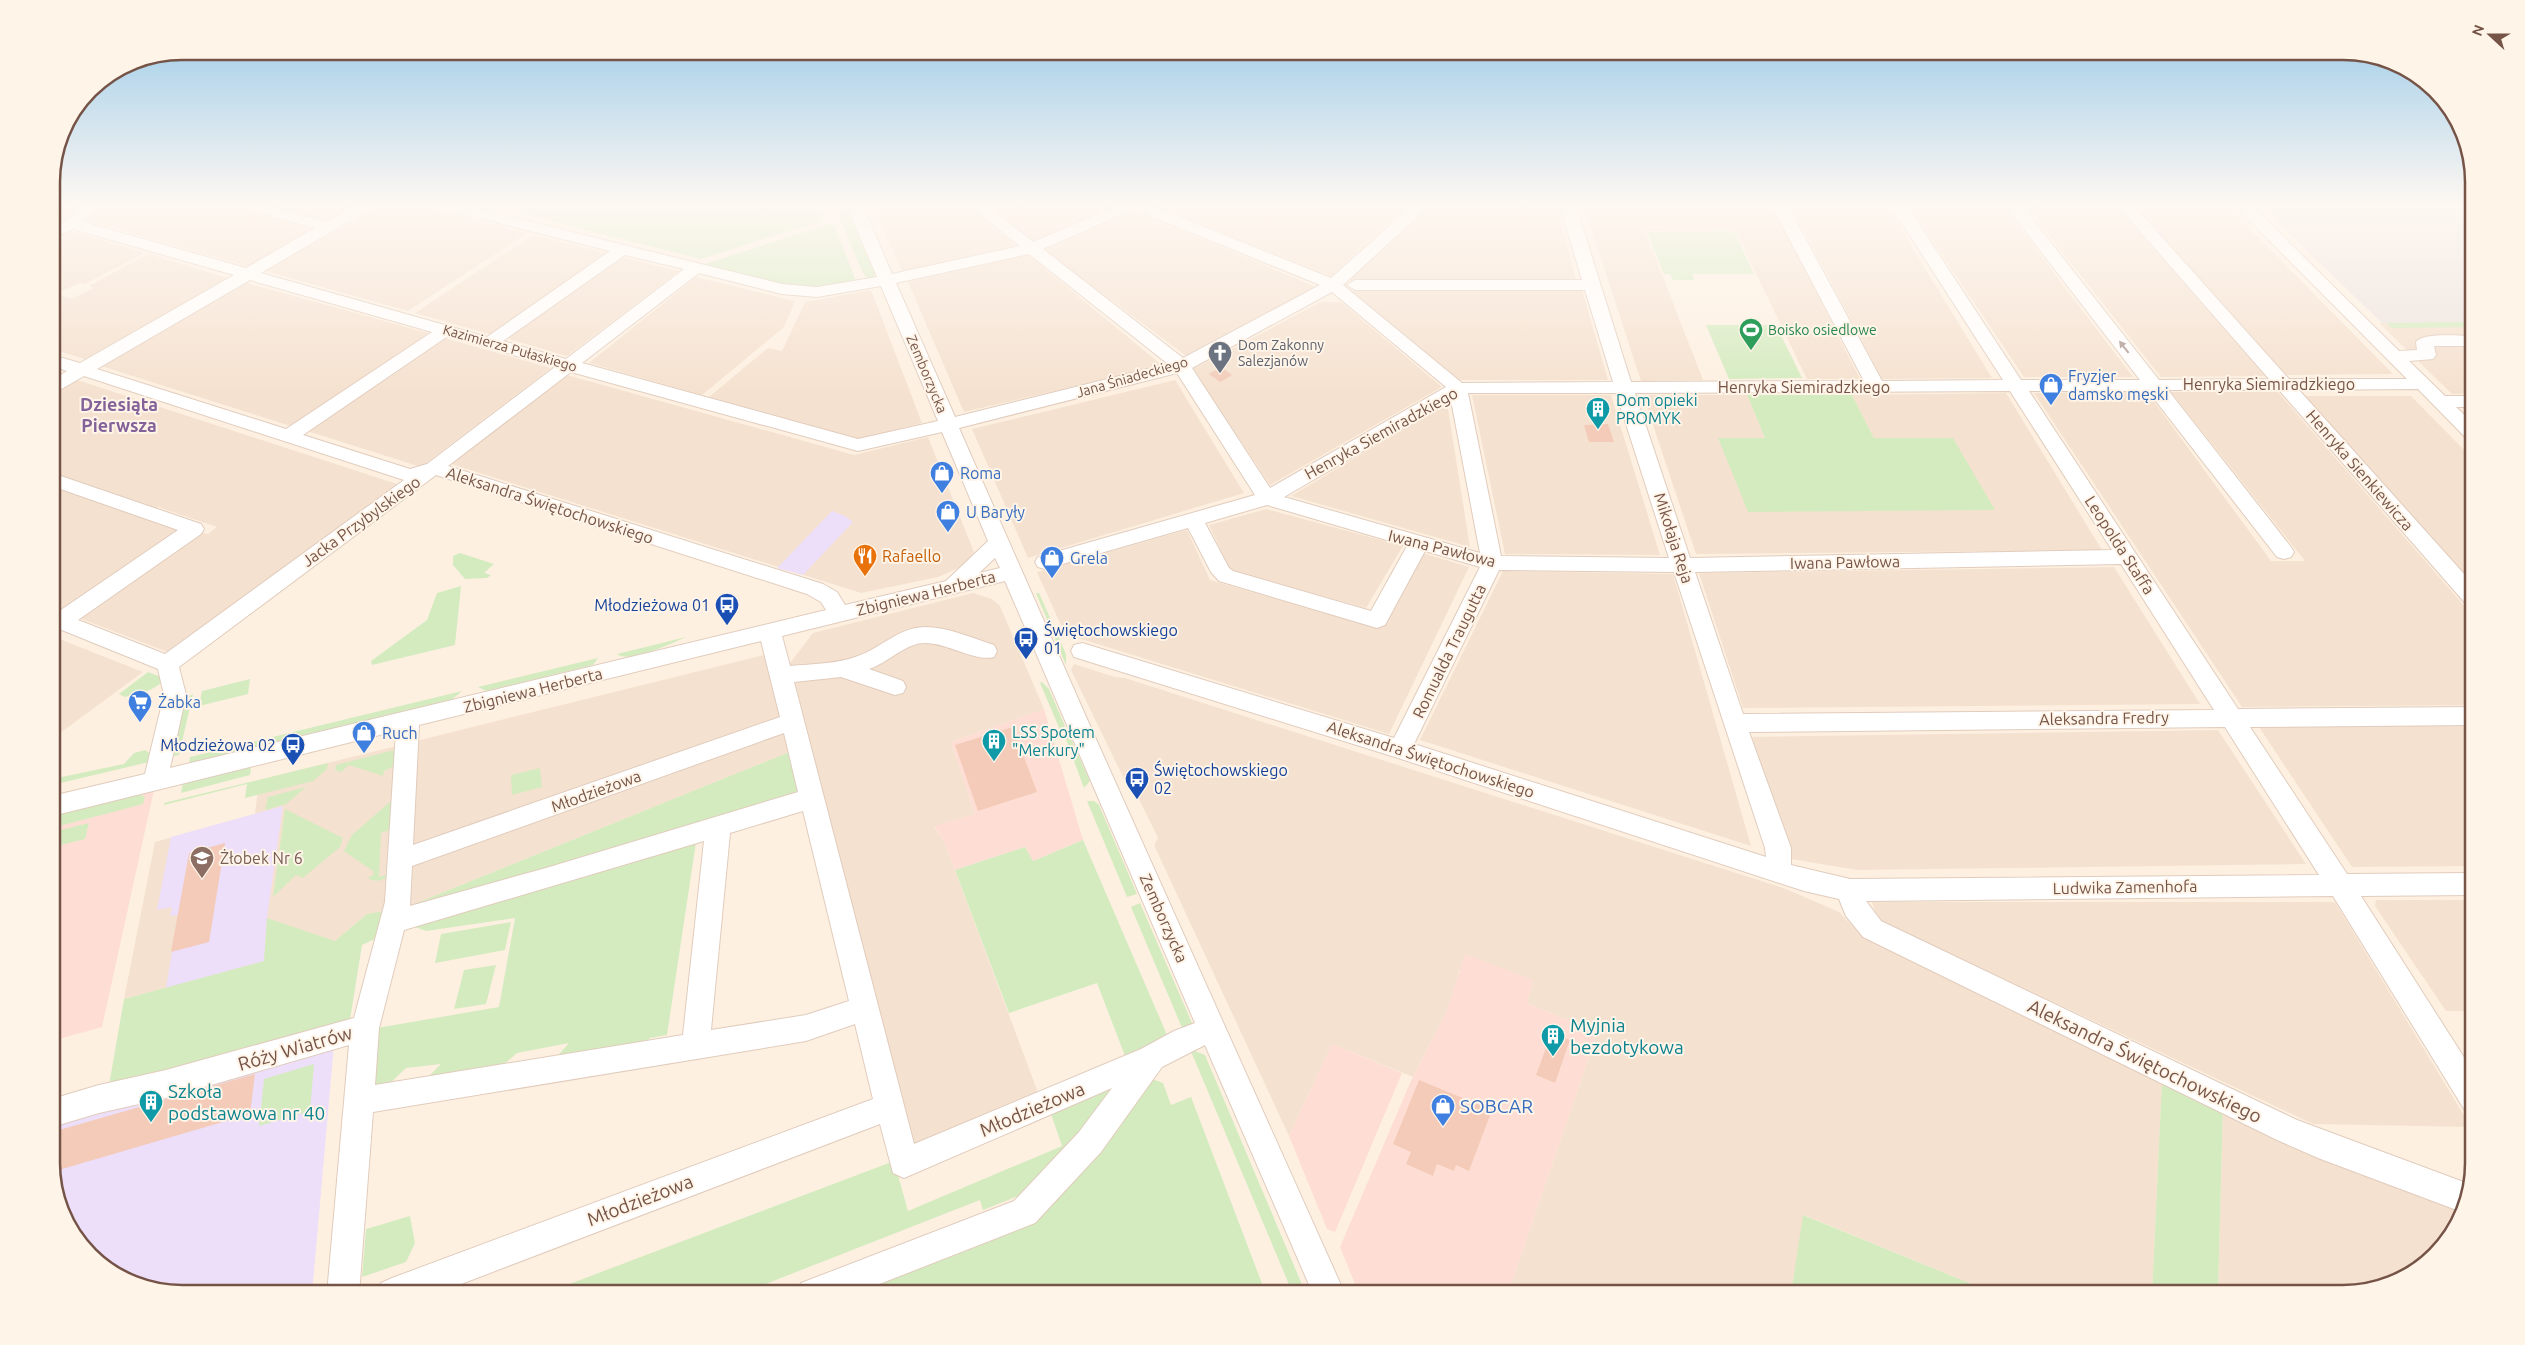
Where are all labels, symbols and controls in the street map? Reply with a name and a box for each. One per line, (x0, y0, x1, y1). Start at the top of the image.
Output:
north arrow (2465, 10, 2515, 60)
text: N (2469, 23, 2487, 38)
sports icon: Boisko osiedlowe (1738, 317, 1764, 351)
street label: Kazimierza Pułaskiego (441, 321, 579, 375)
place label: Boisko osiedlowe (1768, 322, 1877, 338)
street label: Zemborzycka (903, 333, 951, 415)
place label: Dom Zakonny Salezjanów (1238, 337, 1324, 369)
church icon: Dom Zakonny Salezjanów (1207, 340, 1233, 374)
one-way arrow (2118, 341, 2129, 354)
street label: Jana Śniadeckiego (1074, 352, 1190, 401)
place label: Fryzjer damsko męski (2068, 367, 2169, 403)
shop icon: Fryzjer damsko męski (2038, 372, 2064, 406)
street label: Henryka Siemiradzkiego (2183, 375, 2355, 393)
street label: Henryka Siemiradzkiego (1718, 378, 1890, 396)
street label: Henryka Siemiradzkiego (1301, 383, 1461, 483)
place label: Dom opieki PROMYK (1616, 391, 1698, 427)
district label: Dziesiąta Pierwsza (80, 394, 158, 435)
building icon: Dom opieki PROMYK (1585, 396, 1611, 430)
street label: Henryka Sienkiewicza (2303, 406, 2417, 534)
shop icon: Roma (929, 460, 955, 494)
street label: Aleksandra Świętochowskiego (444, 462, 656, 547)
place label: Roma (960, 464, 1001, 482)
street label: Jacka Przybylskiego (298, 472, 424, 570)
street label: Mikołaja Reja (1651, 490, 1697, 586)
street label: Leopolda Staffa (2081, 492, 2159, 598)
shop icon: U Baryły (935, 499, 961, 533)
place label: U Baryły (966, 503, 1025, 521)
street label: Iwana Pawłowa (1386, 526, 1498, 570)
restaurant icon: Rafaello (852, 543, 878, 577)
shop icon: Grela (1039, 545, 1065, 579)
place label: Rafaello (882, 547, 941, 565)
place label: Grela (1070, 549, 1108, 567)
street label: Iwana Pawłowa (1790, 552, 1900, 572)
street label: Zbigniewa Herberta (855, 567, 997, 619)
street label: Romualda Traugutta (1409, 581, 1489, 721)
bus stop icon: Młodzieżowa 01 (714, 592, 740, 626)
place label: Młodzieżowa 01 (594, 596, 710, 614)
place label: Świętochowskiego 01 (1044, 620, 1178, 657)
bus stop icon: Świętochowskiego 01 (1013, 626, 1039, 660)
street label: Zbigniewa Herberta (462, 664, 604, 716)
supermarket icon: Żabka (127, 689, 153, 723)
place label: Żabka (158, 693, 201, 711)
street label: Aleksandra Fredry (2039, 708, 2169, 728)
street label: Aleksandra Świętochowskiego (1325, 716, 1537, 801)
shop icon: Ruch (351, 720, 377, 754)
place label: LSS Społem "Merkury" (1012, 723, 1095, 759)
place label: Ruch (382, 724, 418, 742)
building icon: LSS Społem "Merkury" (981, 728, 1007, 762)
bus stop icon: Młodzieżowa 02 (280, 732, 306, 766)
place label: Młodzieżowa 02 (160, 736, 276, 754)
place label: Świętochowskiego 02 (1154, 760, 1288, 797)
street label: Młodzieżowa (549, 766, 643, 816)
bus stop icon: Świętochowskiego 02 (1124, 766, 1150, 800)
school or university icon: Żłobek Nr 6 (189, 845, 215, 879)
place label: Żłobek Nr 6 (220, 849, 303, 867)
street label: Zemborzycka (1136, 871, 1192, 965)
street label: Ludwika Zamenhofa (2052, 877, 2198, 897)
street label: Aleksandra Świętochowskiego (2024, 995, 2266, 1127)
place label: Myjnia bezdotykowa (1570, 1014, 1684, 1058)
street label: Róży Wiatrów (235, 1021, 355, 1075)
building icon: Myjnia bezdotykowa (1540, 1023, 1566, 1057)
street label: Młodzieżowa (976, 1077, 1088, 1141)
place label: Szkoła podstawowa nr 40 (168, 1080, 325, 1124)
building icon: Szkoła podstawowa nr 40 (138, 1089, 164, 1123)
shop icon: SOBCAR (1430, 1093, 1456, 1127)
place label: SOBCAR (1460, 1095, 1533, 1117)
street label: Młodzieżowa (584, 1170, 696, 1230)

